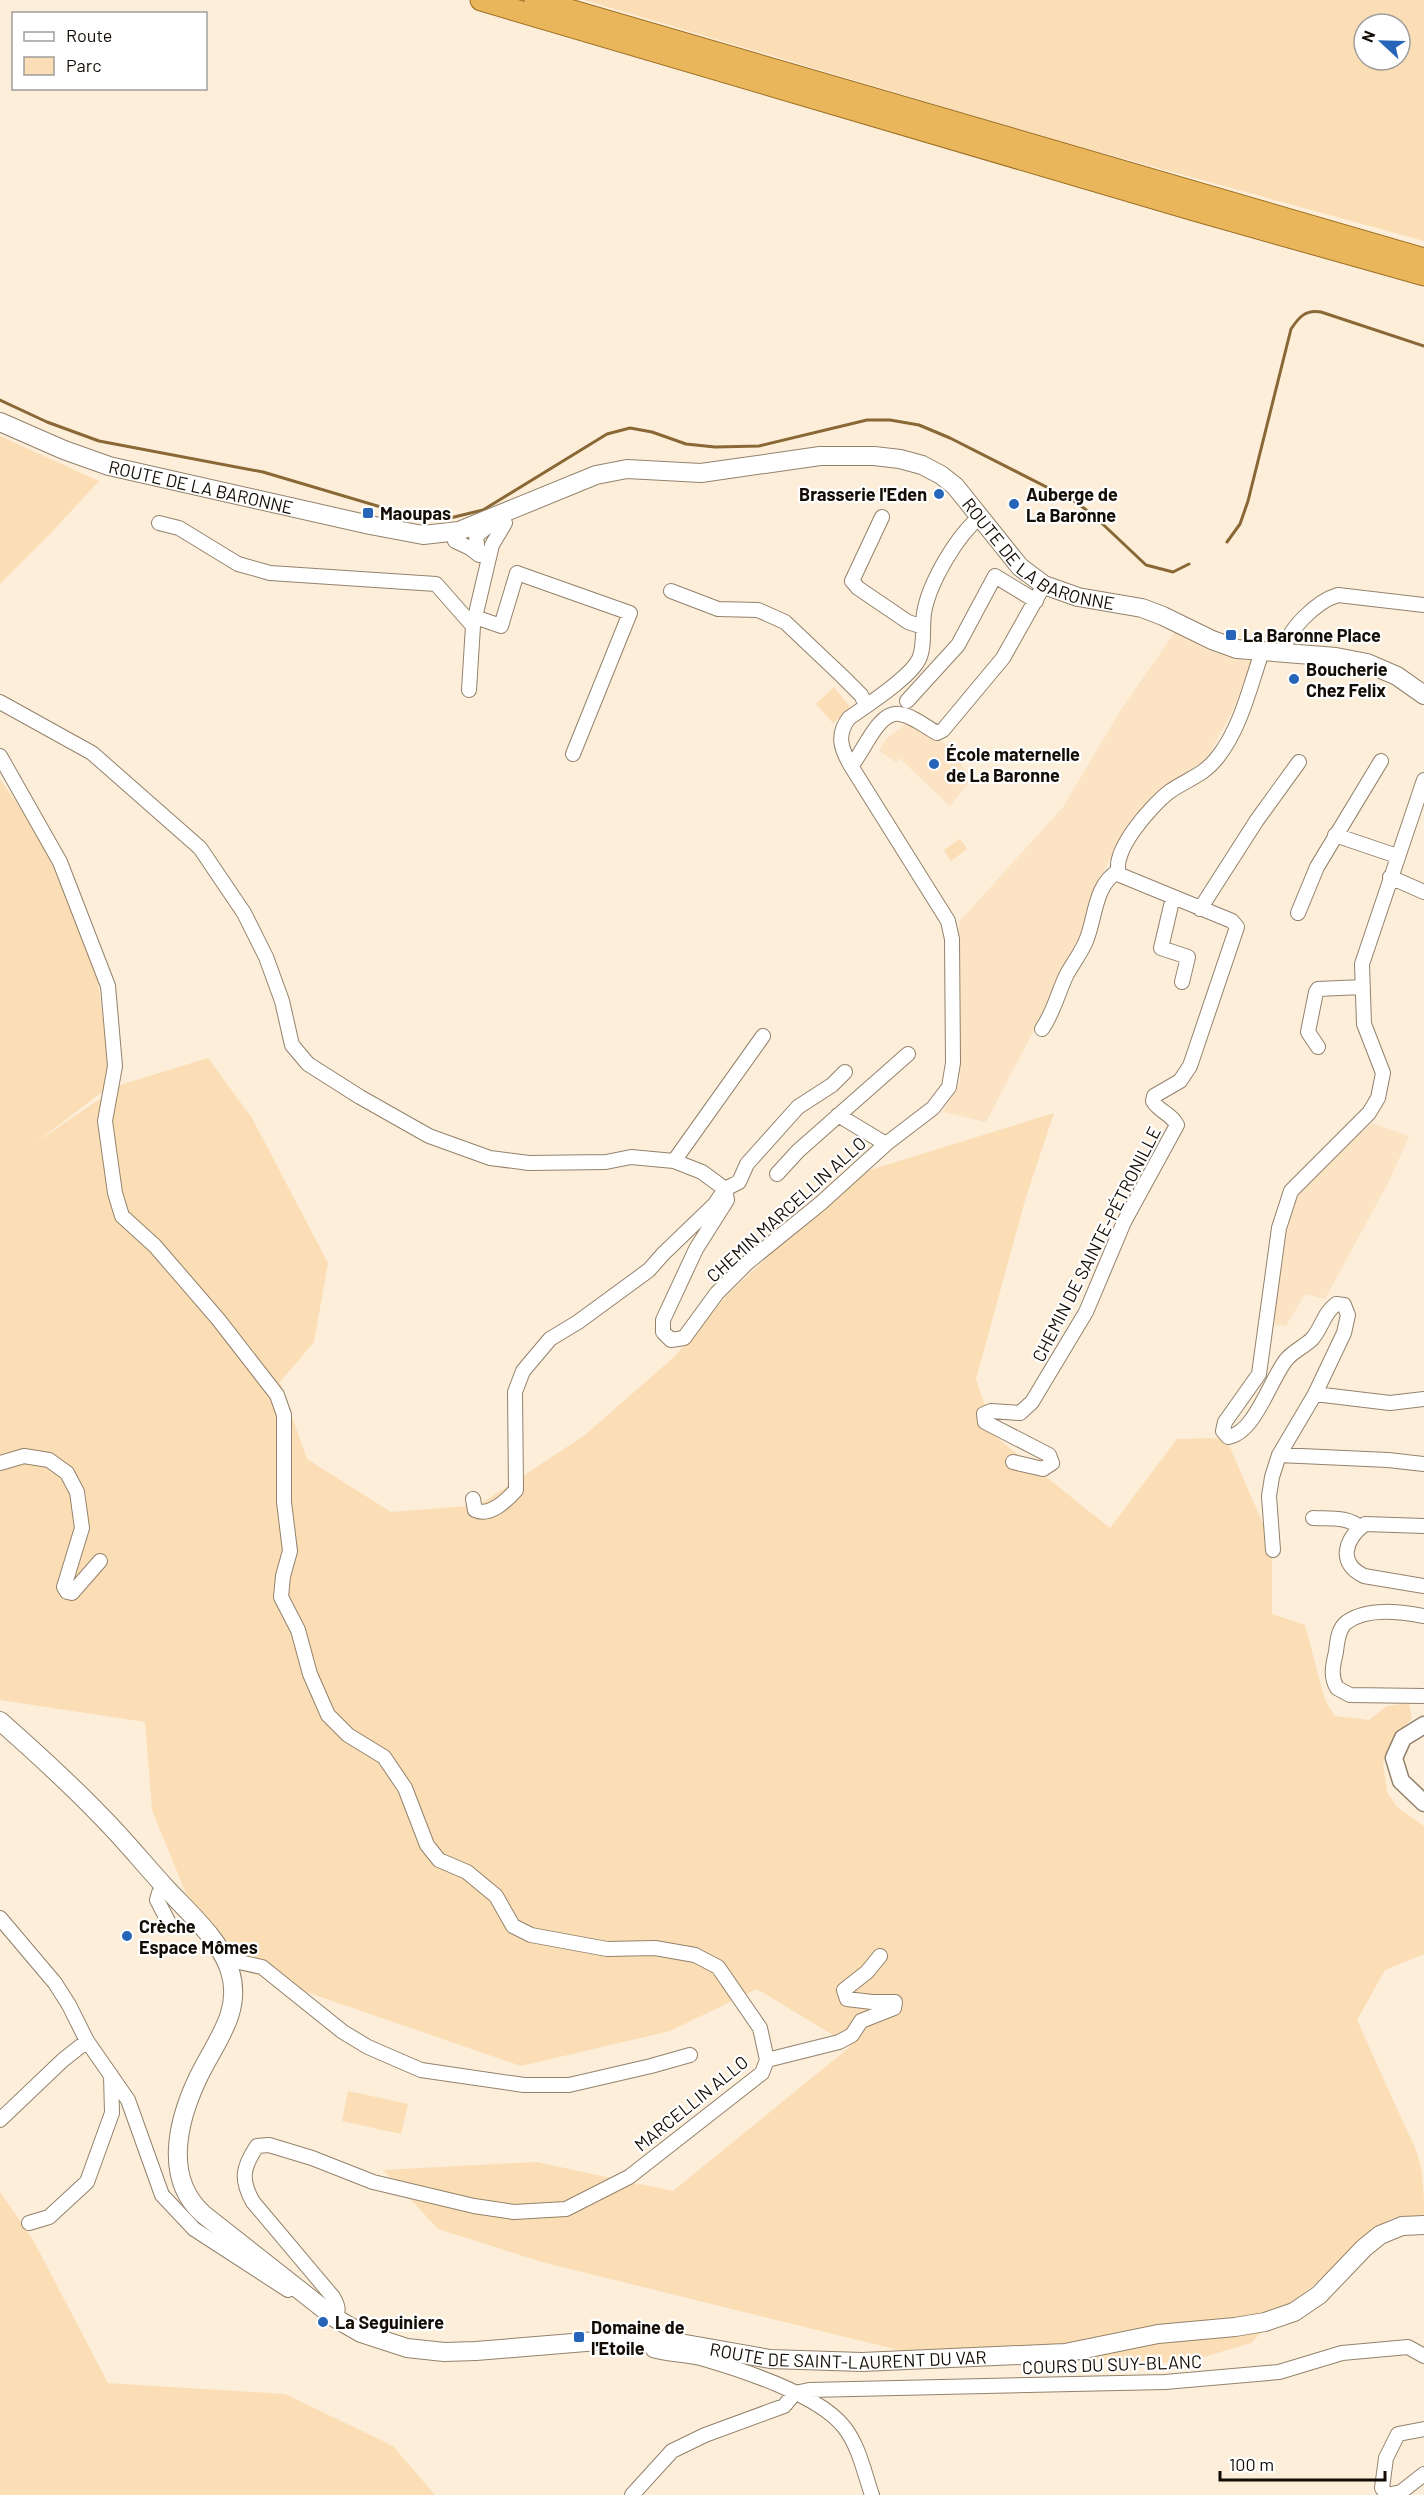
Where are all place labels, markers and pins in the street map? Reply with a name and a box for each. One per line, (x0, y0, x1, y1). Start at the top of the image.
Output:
place label: Brasserie l'Eden (799, 483, 927, 505)
place label: Auberge de La Baronne (1026, 483, 1118, 526)
marker: Brasserie l'Eden (932, 487, 946, 501)
marker: Auberge de La Baronne (1007, 497, 1021, 511)
place label: Maoupas (380, 502, 451, 524)
marker: Maoupas (361, 506, 375, 520)
place label: La Baronne Place (1243, 624, 1381, 646)
marker: La Baronne Place (1224, 628, 1238, 642)
place label: Boucherie Chez Felix (1306, 658, 1388, 701)
marker: Boucherie Chez Felix (1287, 672, 1301, 686)
place label: École maternelle de La Baronne (946, 743, 1080, 786)
marker: École maternelle de La Baronne (927, 757, 941, 771)
place label: Crèche Espace Mômes (139, 1915, 258, 1958)
marker: Crèche Espace Mômes (120, 1929, 134, 1943)
place label: La Seguiniere (335, 2311, 444, 2333)
marker: La Seguiniere (316, 2315, 330, 2329)
place label: Domaine de l'Etoile (591, 2316, 685, 2359)
marker: Domaine de l'Etoile (572, 2330, 586, 2344)

